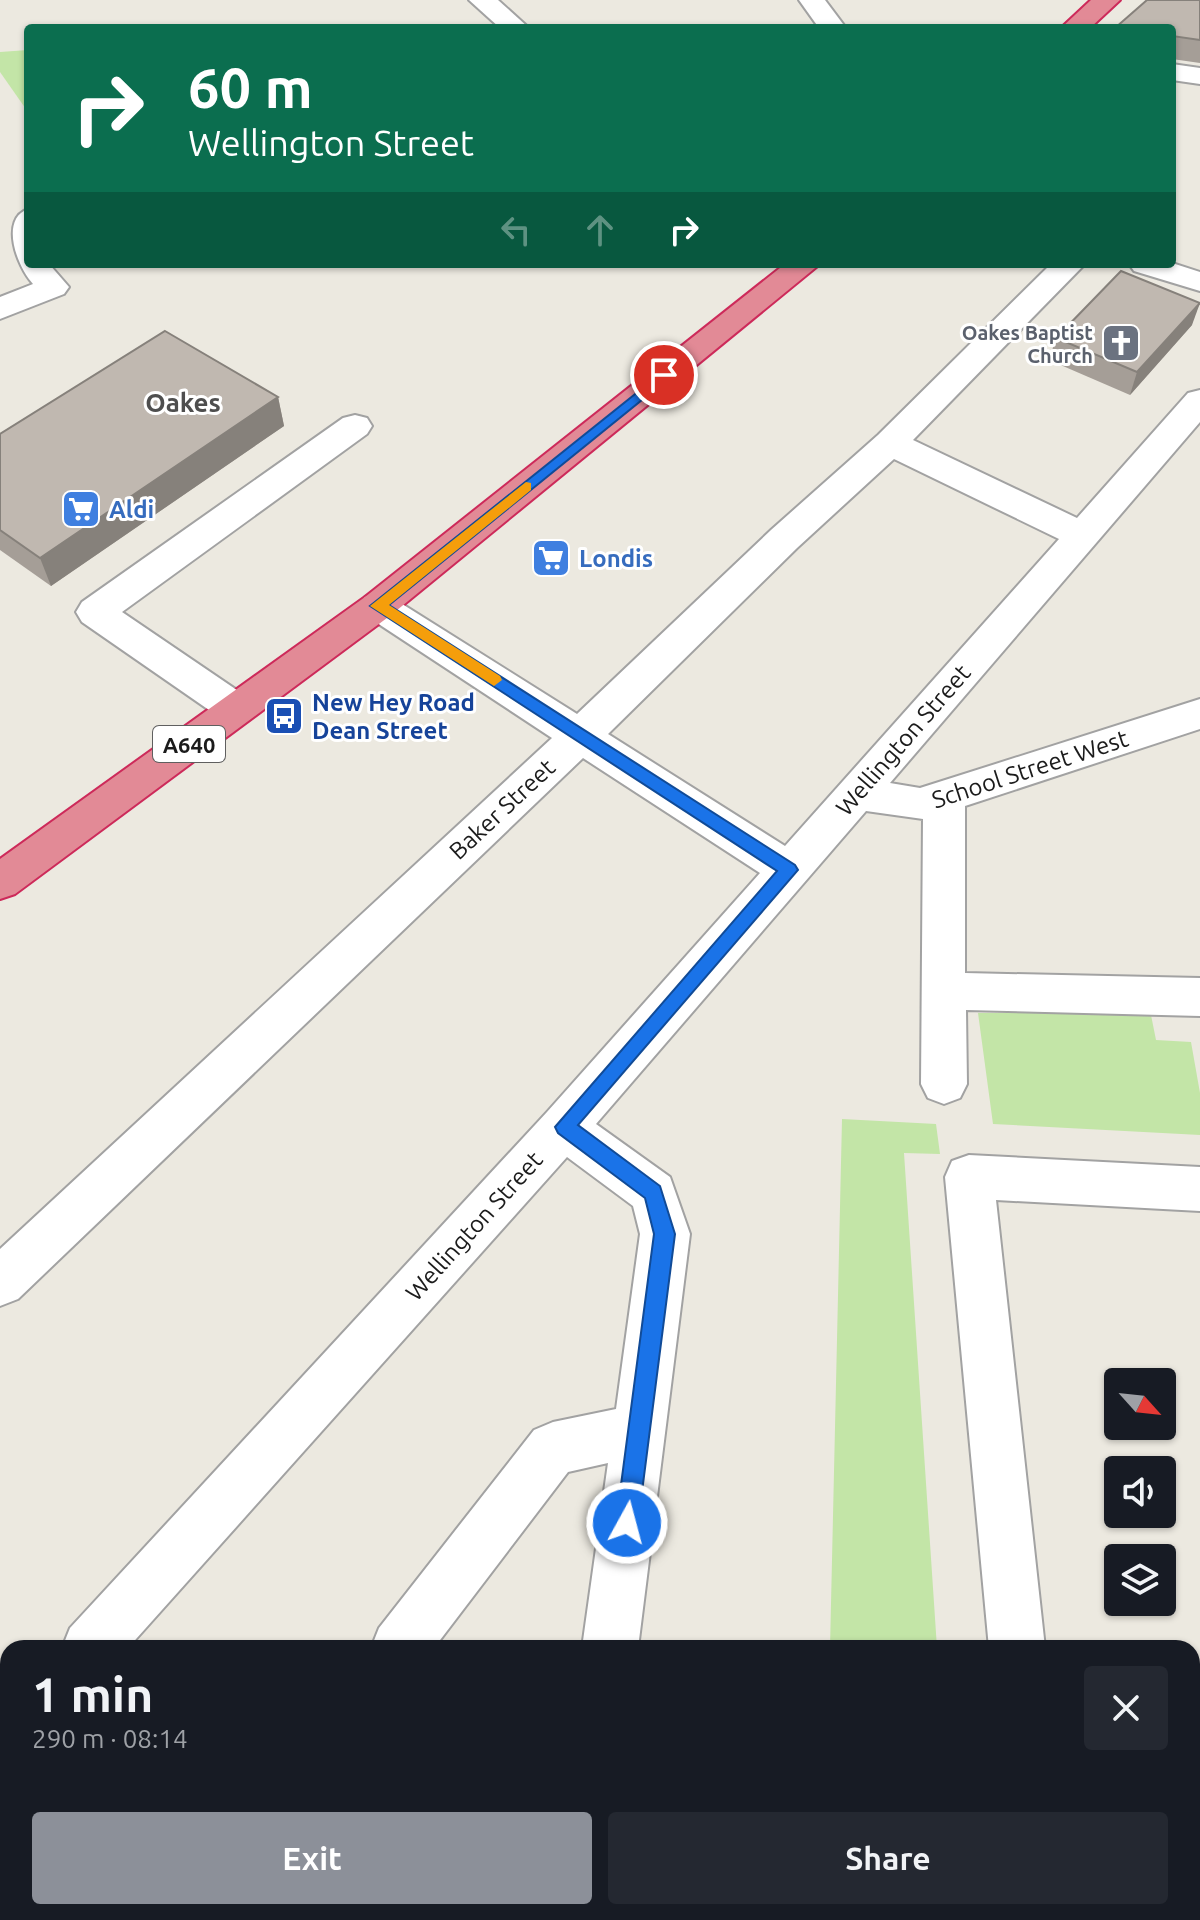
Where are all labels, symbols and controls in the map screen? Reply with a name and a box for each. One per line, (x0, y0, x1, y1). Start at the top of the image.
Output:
icon: right (56, 56, 160, 160)
text: 60 m (188, 56, 313, 119)
text: Wellington Street (188, 122, 474, 163)
icon: left (494, 208, 538, 252)
icon: ahead (578, 208, 622, 252)
icon: right (662, 208, 706, 252)
place label: Oakes Baptist Church (962, 321, 1093, 367)
church icon: Oakes Baptist Church (1100, 322, 1142, 364)
pin (630, 341, 698, 409)
icon: arrive (642, 353, 686, 397)
district label: Oakes (145, 388, 221, 417)
supermarket icon: Aldi (60, 488, 102, 530)
place label: Aldi (109, 496, 154, 523)
supermarket icon: Londis (530, 537, 572, 579)
place label: Londis (579, 545, 653, 572)
street label: Wellington Street (830, 659, 976, 821)
place label: New Hey Road Dean Street (312, 689, 475, 744)
bus stop icon: New Hey Road Dean Street (263, 695, 305, 737)
street label: School Street West (928, 724, 1132, 813)
road number: A640 (153, 726, 225, 762)
street label: Baker Street (444, 753, 561, 865)
street label: Wellington Street (400, 1146, 548, 1306)
north arrow (1104, 1368, 1176, 1440)
map controls (1104, 1368, 1176, 1616)
button: sound (1104, 1456, 1176, 1528)
position arrow (585, 1481, 669, 1565)
button: layers (1104, 1544, 1176, 1616)
button: close (1084, 1666, 1168, 1750)
text: 1 min (32, 1667, 153, 1721)
text: 290 m · 08:14 (32, 1724, 188, 1753)
button: Exit (32, 1812, 592, 1904)
button: Share (608, 1812, 1168, 1904)

